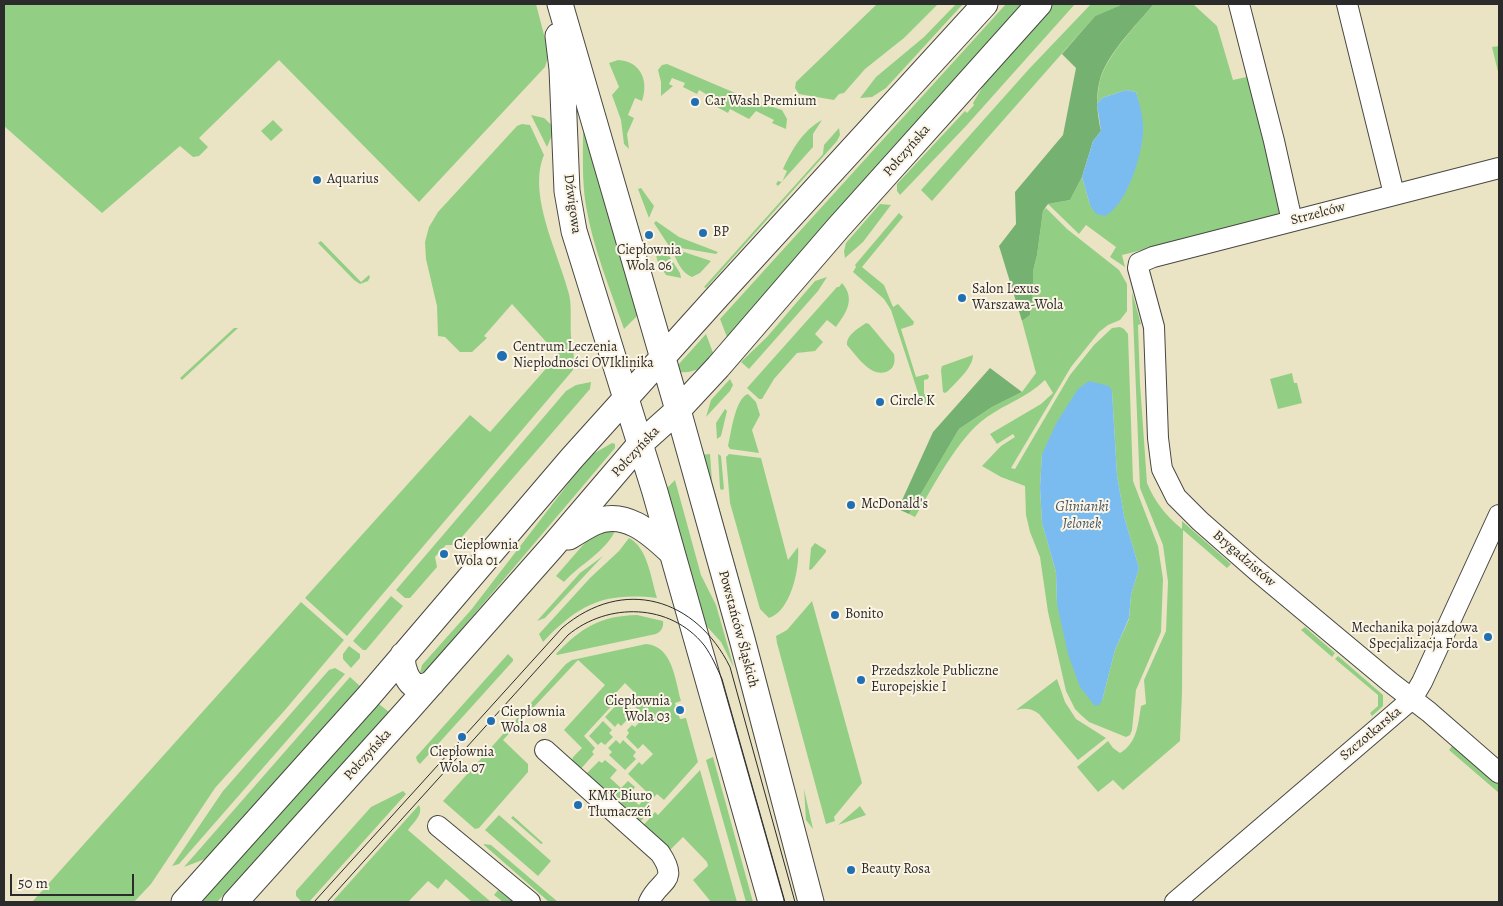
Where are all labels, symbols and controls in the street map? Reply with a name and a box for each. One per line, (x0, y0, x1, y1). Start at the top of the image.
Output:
place label: Car Wash Premium (705, 94, 817, 110)
marker: Car Wash Premium (689, 96, 701, 108)
street label: Połczyńska (880, 122, 934, 180)
place label: Aquarius (327, 172, 379, 188)
street label: Dźwigowa (560, 173, 584, 235)
marker: Aquarius (311, 174, 323, 186)
street label: Strzelców (1289, 199, 1347, 229)
place label: BP (713, 225, 729, 241)
marker: BP (697, 227, 709, 239)
marker: Ciepłownia Wola 06 (643, 229, 655, 241)
place label: Ciepłownia Wola 06 (617, 243, 681, 276)
place label: Salon Lexus Warszawa-Wola (972, 282, 1063, 314)
marker: Salon Lexus Warszawa-Wola (956, 292, 968, 304)
place label: Centrum Leczenia Niepłodności OVIklinika (513, 340, 654, 372)
marker: Centrum Leczenia Niepłodności OVIklinika (495, 349, 509, 363)
place label: Circle K (890, 394, 935, 410)
marker: Circle K (874, 396, 886, 408)
street label: Połczyńska (608, 423, 664, 481)
place label: McDonald's (861, 497, 928, 513)
water label: Glinianki Jelonek (1055, 498, 1109, 533)
marker: McDonald's (845, 499, 857, 511)
street label: Brygadzistów (1209, 527, 1279, 591)
place label: Ciepłownia Wola 01 (454, 538, 519, 570)
marker: Ciepłownia Wola 01 (438, 548, 450, 560)
street label: Powstańców Śląskich (714, 569, 762, 689)
place label: Bonito (845, 607, 883, 623)
marker: Bonito (829, 609, 841, 621)
place label: Mechanika pojazdowa Specjalizacja Forda (1351, 621, 1478, 654)
marker: Mechanika pojazdowa Specjalizacja Forda (1482, 631, 1494, 643)
place label: Przedszkole Publiczne Europejskie I (871, 664, 998, 696)
marker: Przedszkole Publiczne Europejskie I (855, 674, 867, 686)
place label: Ciepłownia Wola 03 (605, 694, 670, 726)
street label: Szczotkarska (1337, 703, 1405, 765)
marker: Ciepłownia Wola 03 (674, 704, 686, 716)
place label: Ciepłownia Wola 08 (501, 705, 566, 738)
marker: Ciepłownia Wola 08 (485, 715, 497, 727)
street label: Połczyńska (341, 726, 395, 784)
marker: Ciepłownia Wola 07 (456, 731, 468, 743)
place label: Ciepłownia Wola 07 (430, 745, 494, 778)
place label: KMK Biuro Tłumaczeń (588, 789, 652, 822)
marker: KMK Biuro Tłumaczeń (572, 799, 584, 811)
place label: Beauty Rosa (861, 862, 930, 878)
scale bar (12, 864, 136, 896)
marker: Beauty Rosa (845, 864, 857, 876)
text: 50 m (18, 873, 48, 893)

